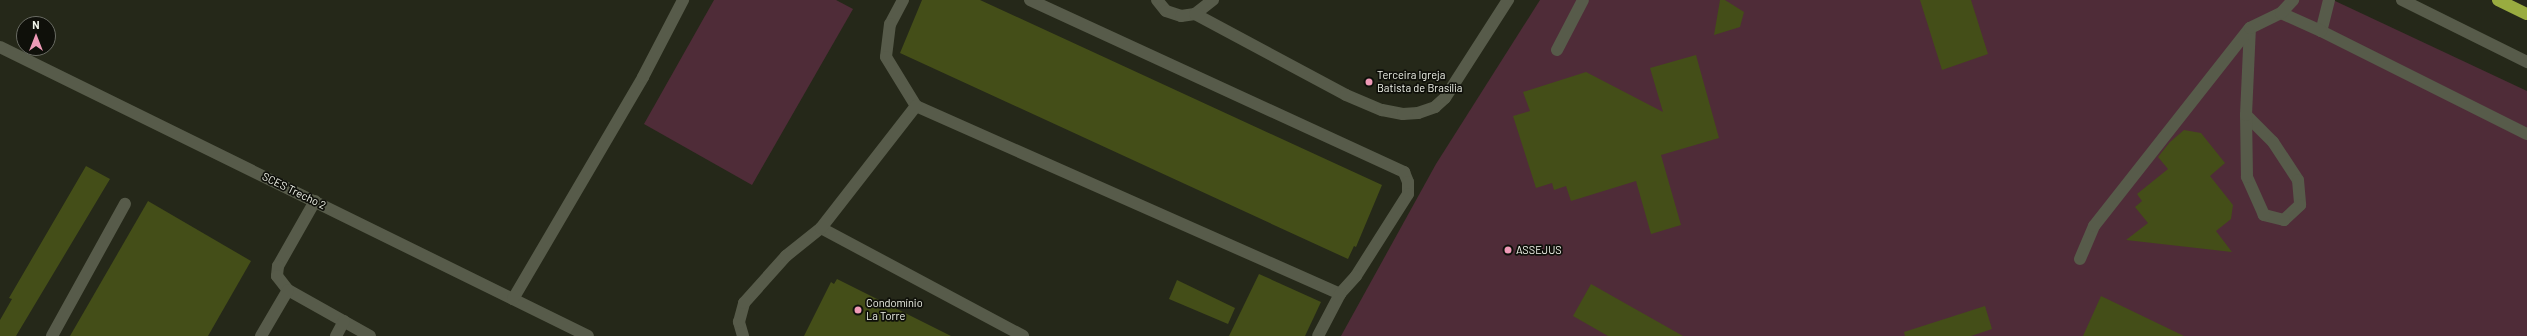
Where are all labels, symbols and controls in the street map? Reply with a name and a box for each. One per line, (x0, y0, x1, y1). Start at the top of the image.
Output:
north arrow (16, 16, 56, 56)
text: N (32, 18, 40, 31)
place label: Terceira Igreja Batista de Brasília (1377, 69, 1462, 95)
marker: Terceira Igreja Batista de Brasília (1364, 77, 1374, 87)
street label: SCES Trecho 2 (260, 170, 328, 212)
place label: ASSEJUS (1516, 243, 1562, 257)
marker: ASSEJUS (1503, 245, 1513, 255)
place label: Condomínio La Torre (866, 297, 923, 323)
marker: Condomínio La Torre (853, 305, 863, 315)

